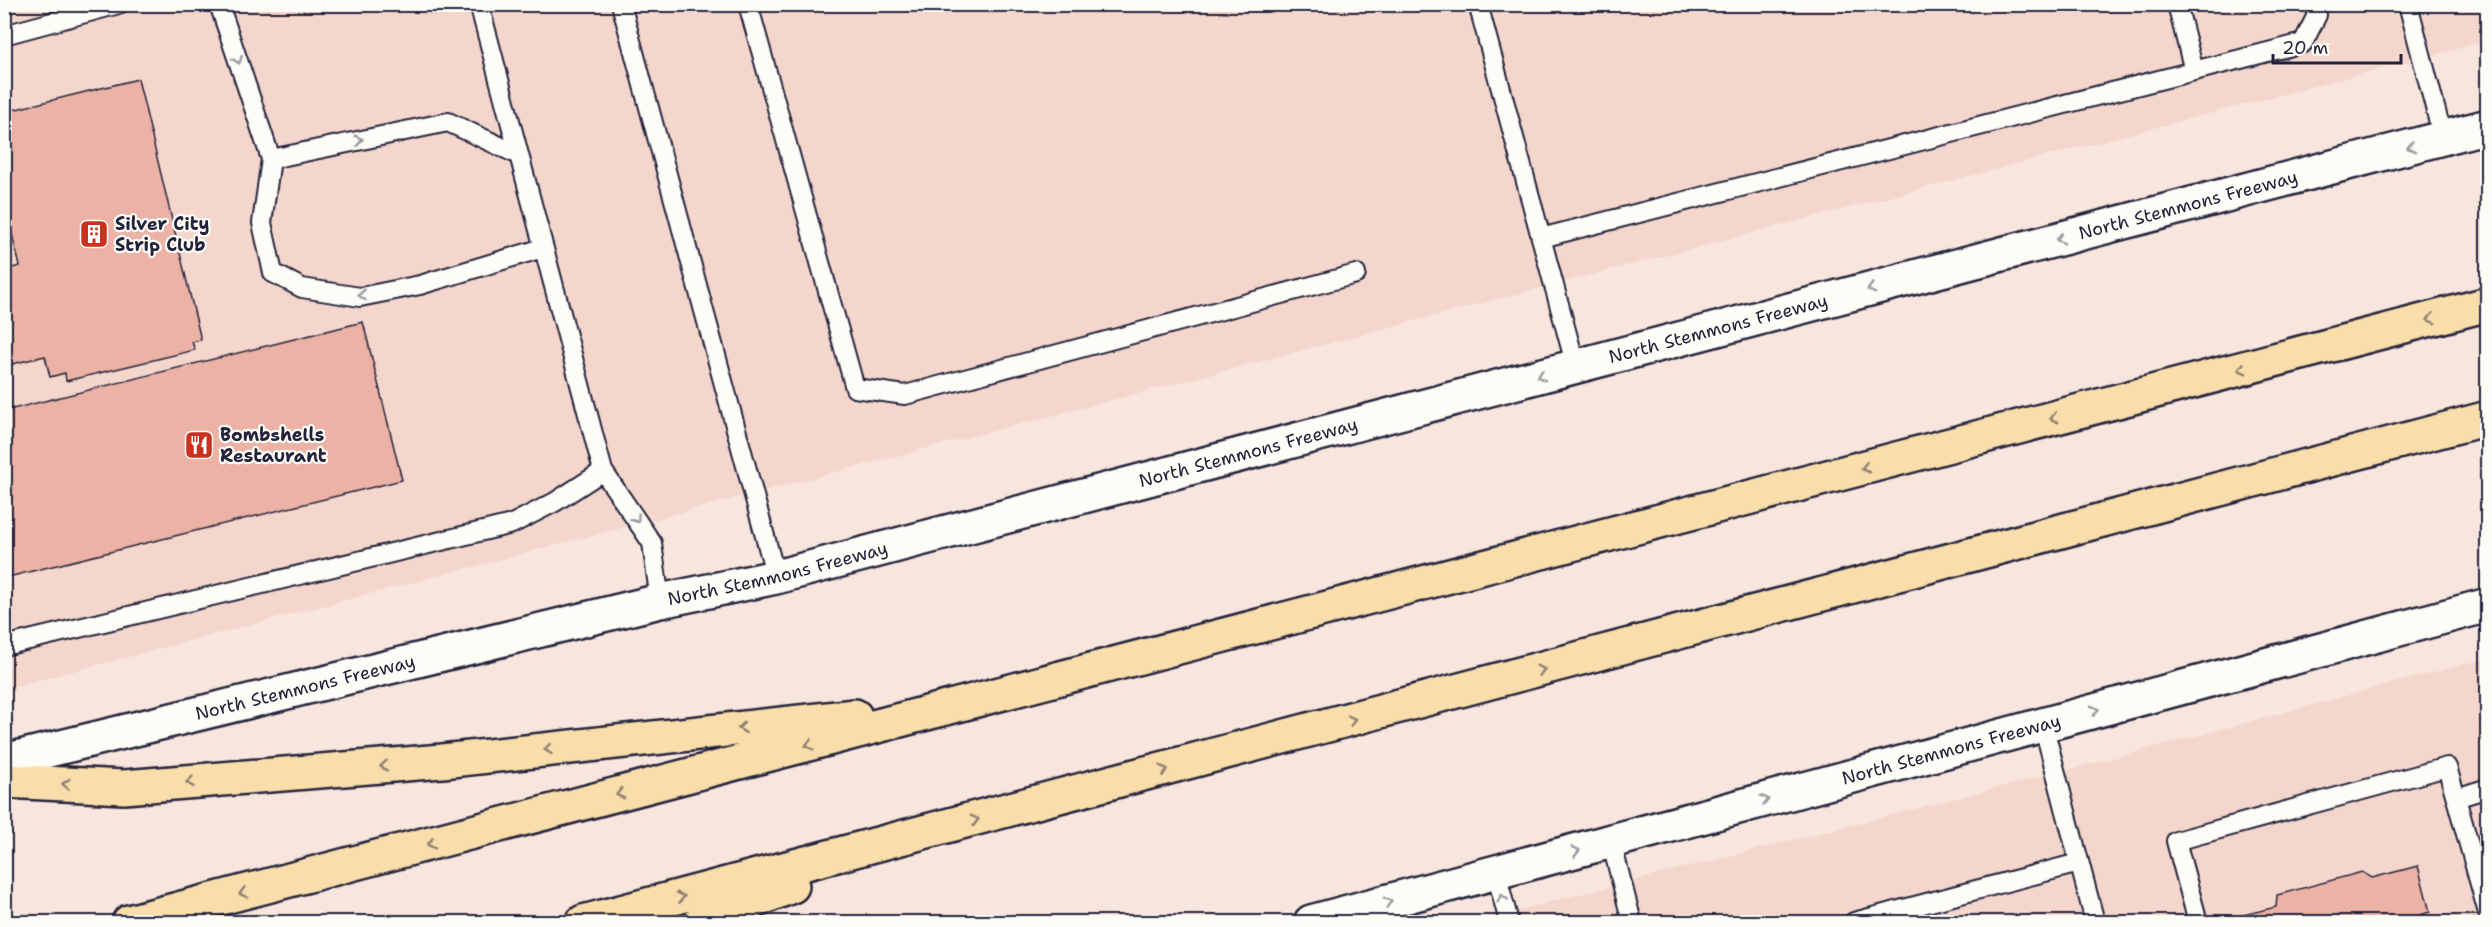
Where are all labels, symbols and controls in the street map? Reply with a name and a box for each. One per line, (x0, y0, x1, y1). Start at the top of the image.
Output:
scale bar (2273, 27, 2400, 65)
text: 20 m (2282, 36, 2328, 60)
one-way arrow (230, 54, 243, 65)
one-way arrow (354, 135, 364, 148)
one-way arrow (2406, 140, 2417, 152)
street label: North Stemmons Freeway (2076, 165, 2300, 245)
place label: Silver City Strip Club (115, 212, 209, 257)
building icon: Silver City Strip Club (78, 218, 110, 250)
one-way arrow (2055, 232, 2065, 245)
one-way arrow (1866, 282, 1877, 294)
street label: North Stemmons Freeway (1606, 288, 1830, 369)
one-way arrow (358, 289, 367, 302)
one-way arrow (2426, 312, 2436, 325)
one-way arrow (2237, 361, 2247, 374)
one-way arrow (1536, 369, 1546, 381)
one-way arrow (2049, 411, 2059, 424)
street label: North Stemmons Freeway (1136, 412, 1360, 493)
place label: Bombshells Restaurant (220, 423, 327, 468)
restaurant icon: Bombshells Restaurant (183, 429, 215, 461)
one-way arrow (1860, 461, 1871, 473)
one-way arrow (629, 513, 640, 524)
street label: North Stemmons Freeway (665, 536, 890, 611)
street label: North Stemmons Freeway (193, 649, 418, 726)
one-way arrow (1536, 664, 1546, 677)
one-way arrow (2090, 705, 2100, 718)
street label: North Stemmons Freeway (1839, 709, 2063, 791)
one-way arrow (1346, 715, 1357, 727)
one-way arrow (737, 721, 746, 734)
one-way arrow (804, 738, 814, 751)
one-way arrow (543, 742, 552, 755)
one-way arrow (379, 759, 388, 772)
one-way arrow (1158, 765, 1169, 777)
one-way arrow (185, 775, 194, 788)
one-way arrow (61, 778, 71, 791)
one-way arrow (615, 787, 625, 800)
one-way arrow (1759, 794, 1769, 807)
one-way arrow (969, 815, 980, 827)
one-way arrow (426, 836, 436, 849)
one-way arrow (1571, 845, 1581, 858)
one-way arrow (238, 885, 248, 898)
one-way arrow (675, 892, 685, 905)
one-way arrow (1497, 893, 1510, 903)
one-way arrow (1383, 896, 1393, 909)

